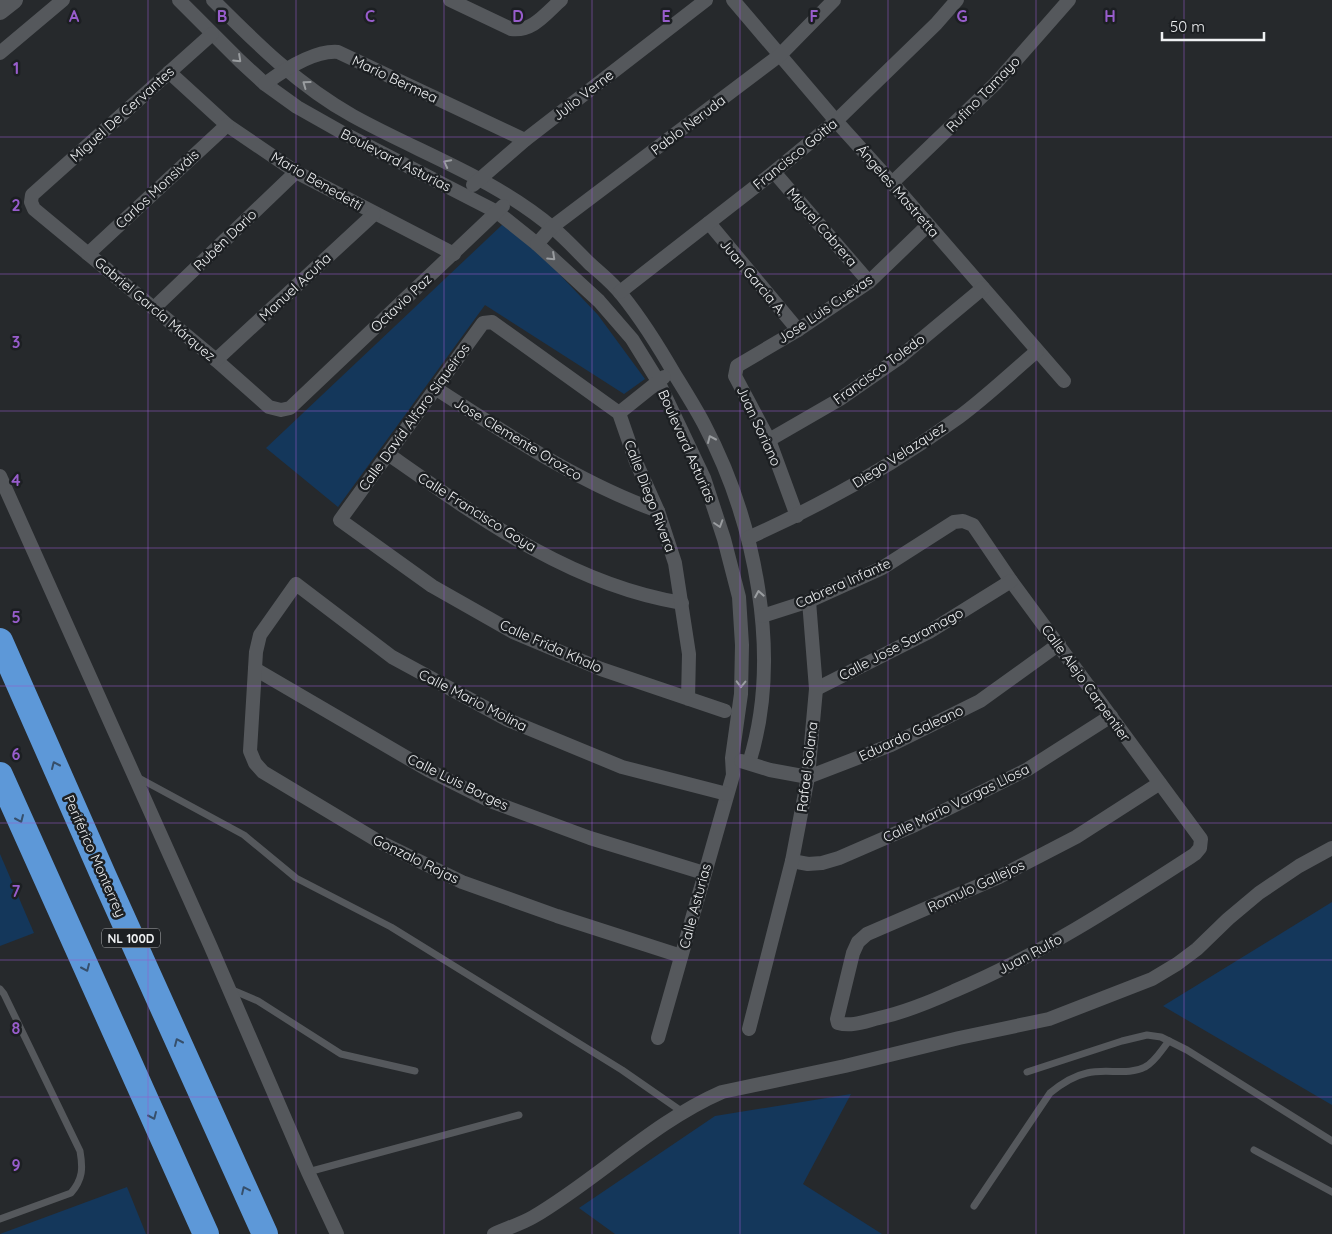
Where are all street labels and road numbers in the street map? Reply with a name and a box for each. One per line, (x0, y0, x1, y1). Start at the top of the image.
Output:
street label: Mario Bermea (349, 51, 441, 107)
street label: Rufino Tamayo (942, 52, 1024, 136)
street label: Miguel De Cervantes (66, 62, 178, 166)
street label: Julio Verne (549, 65, 617, 124)
street label: Pablo Neruda (647, 91, 729, 159)
street label: Francisco Goitia (749, 114, 841, 194)
street label: Boulevard Asturias (338, 124, 454, 196)
street label: Ángeles Mastretta (853, 141, 943, 241)
street label: Carlos Monsiváis (111, 146, 203, 232)
street label: Mario Benedetti (268, 148, 366, 214)
street label: Miguel Cabrera (783, 184, 861, 270)
street label: Rubén Dario (190, 205, 260, 275)
street label: Juan Garcia A. (716, 235, 790, 319)
street label: Manuel Acuña (255, 249, 335, 325)
street label: Gabriel García Márquez (91, 253, 219, 365)
street label: Octavio Paz (367, 270, 436, 336)
street label: Jose Luis Cuevas (774, 271, 876, 347)
street label: Francisco Toledo (830, 330, 928, 408)
street label: Calle David Alfaro Siqueiros (354, 340, 474, 494)
street label: Juan Soriano (733, 383, 785, 469)
street label: Boulevard Asturias (654, 387, 720, 505)
street label: Jose Clemente Orozco (451, 394, 585, 484)
street label: Diego Velazquez (849, 418, 949, 492)
street label: Calle Diego Rivera (620, 437, 680, 555)
street label: Calle Francisco Goya (414, 468, 540, 556)
street label: Cabrera Infante (793, 554, 894, 612)
street label: Calle Jose Saramago (836, 604, 966, 684)
street label: Calle Frida Khalo (497, 615, 605, 677)
street label: Calle Alejo Carpentier (1037, 621, 1135, 746)
street label: Calle Mario Molina (416, 665, 530, 735)
street label: Eduardo Galeano (856, 701, 966, 765)
street label: Rafael Solana (793, 721, 821, 813)
street label: Calle Luis Borges (405, 750, 511, 814)
street label: Calle Mario Vargas Llosa (880, 760, 1032, 846)
street label: Periférico Monterrey (60, 792, 130, 920)
street label: Gonzalo Rojas (370, 830, 462, 888)
street label: Romulo Gallejos (924, 856, 1028, 916)
street label: Calle Asturias (675, 861, 715, 951)
road number: NL 100D (102, 928, 160, 948)
street label: Juan Rulfo (995, 930, 1065, 978)

